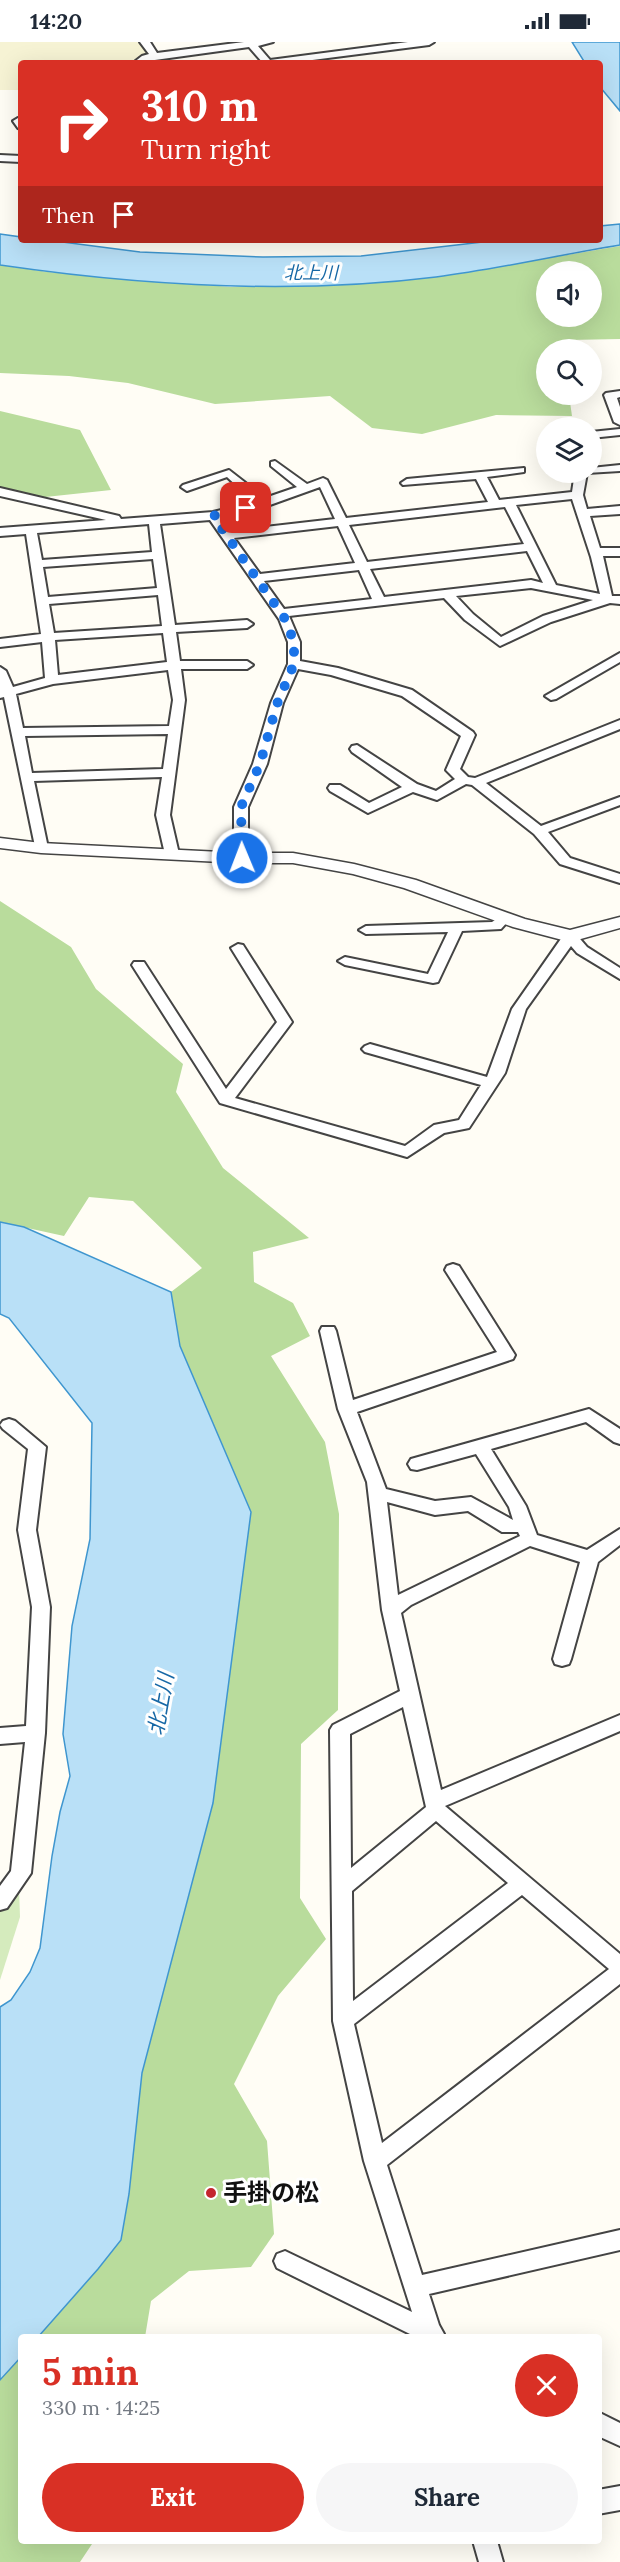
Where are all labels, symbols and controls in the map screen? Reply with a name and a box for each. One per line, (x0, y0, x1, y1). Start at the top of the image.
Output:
text: 14:20 (30, 7, 82, 35)
text: 310 m (141, 79, 258, 133)
icon: right (42, 84, 120, 162)
text: Turn right (141, 132, 270, 166)
icon: arrive (107, 198, 140, 231)
text: Then (42, 201, 95, 229)
water label: 北上川 (284, 261, 340, 284)
map controls (536, 261, 602, 483)
button: sound (536, 261, 602, 327)
button: search (536, 339, 602, 405)
button: layers (536, 417, 602, 483)
pin (220, 482, 271, 533)
icon: arrive (229, 491, 262, 524)
position arrow (210, 826, 274, 890)
water label: 北上川 (142, 1669, 180, 1737)
place label: 手掛の松 (223, 2177, 319, 2208)
marker: 手掛の松 (204, 2186, 218, 2200)
text: 5 min (42, 2349, 139, 2395)
button: close (515, 2354, 578, 2417)
text: 330 m · 14:25 (42, 2395, 160, 2420)
button: Exit (42, 2463, 304, 2532)
button: Share (316, 2463, 578, 2532)

